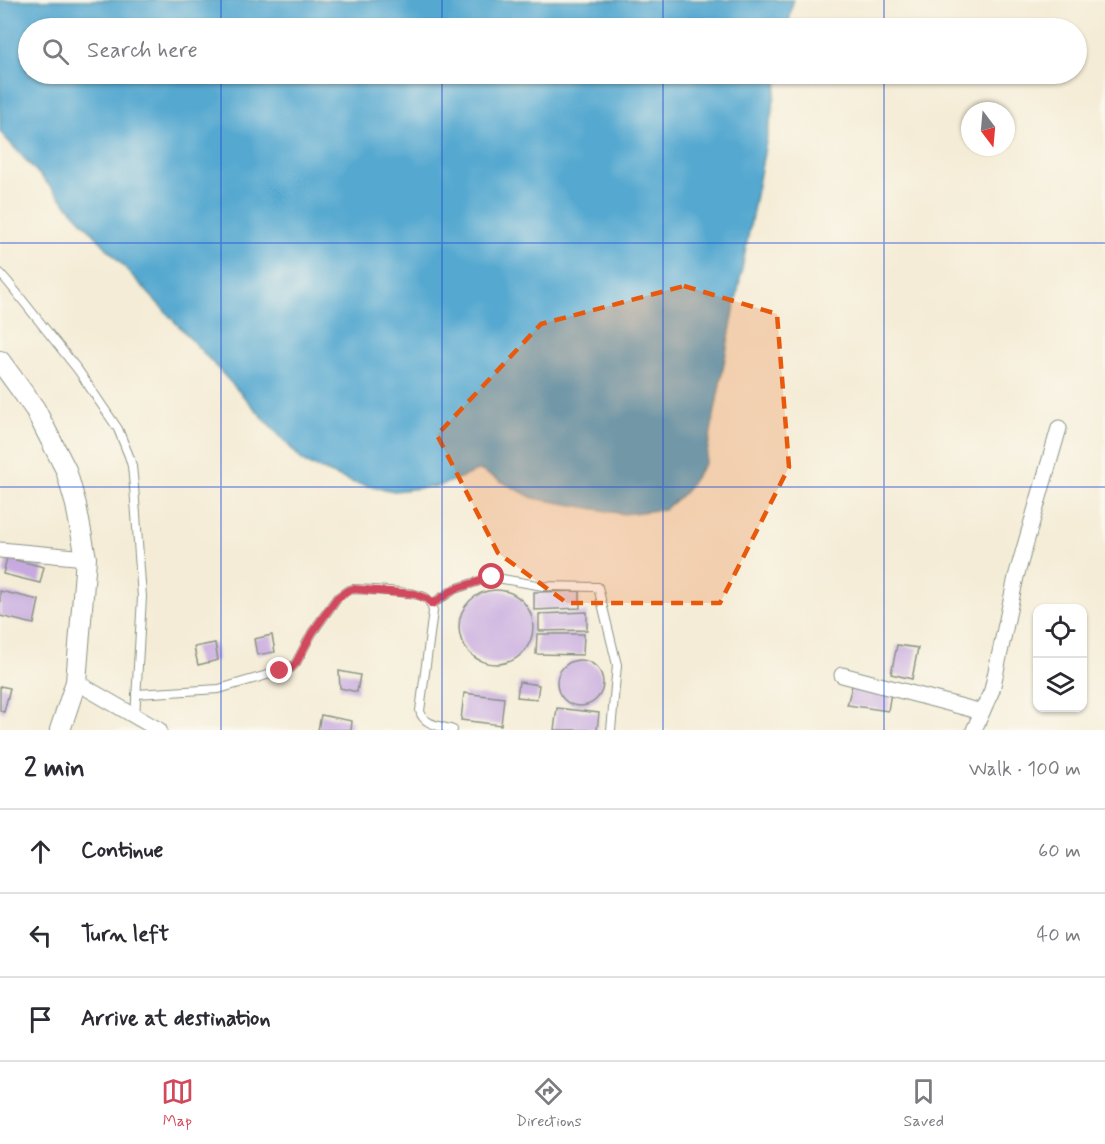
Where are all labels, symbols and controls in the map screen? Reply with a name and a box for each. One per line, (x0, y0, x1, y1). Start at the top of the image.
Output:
search box (18, 18, 1087, 84)
icon: search (39, 35, 72, 68)
text: Search here (87, 37, 198, 65)
north arrow (961, 102, 1015, 156)
route start (478, 563, 504, 589)
map controls (1033, 604, 1087, 712)
button: locate (1033, 604, 1087, 658)
route end (266, 657, 292, 683)
button: layers (1033, 658, 1087, 712)
text: 2 min (24, 752, 85, 786)
text: Walk · 100 m (969, 756, 1081, 783)
icon: ahead (24, 835, 57, 868)
text: Continue (81, 837, 163, 865)
text: 60 m (1038, 838, 1081, 865)
icon: left (24, 919, 57, 952)
text: Turn left (81, 921, 169, 949)
text: 40 m (1037, 922, 1081, 949)
icon: arrive (24, 1003, 57, 1036)
text: Arrive at destination (81, 1005, 271, 1033)
tab: Map (161, 1075, 194, 1132)
tab: Directions (516, 1075, 582, 1132)
tab: Saved (904, 1075, 944, 1132)

